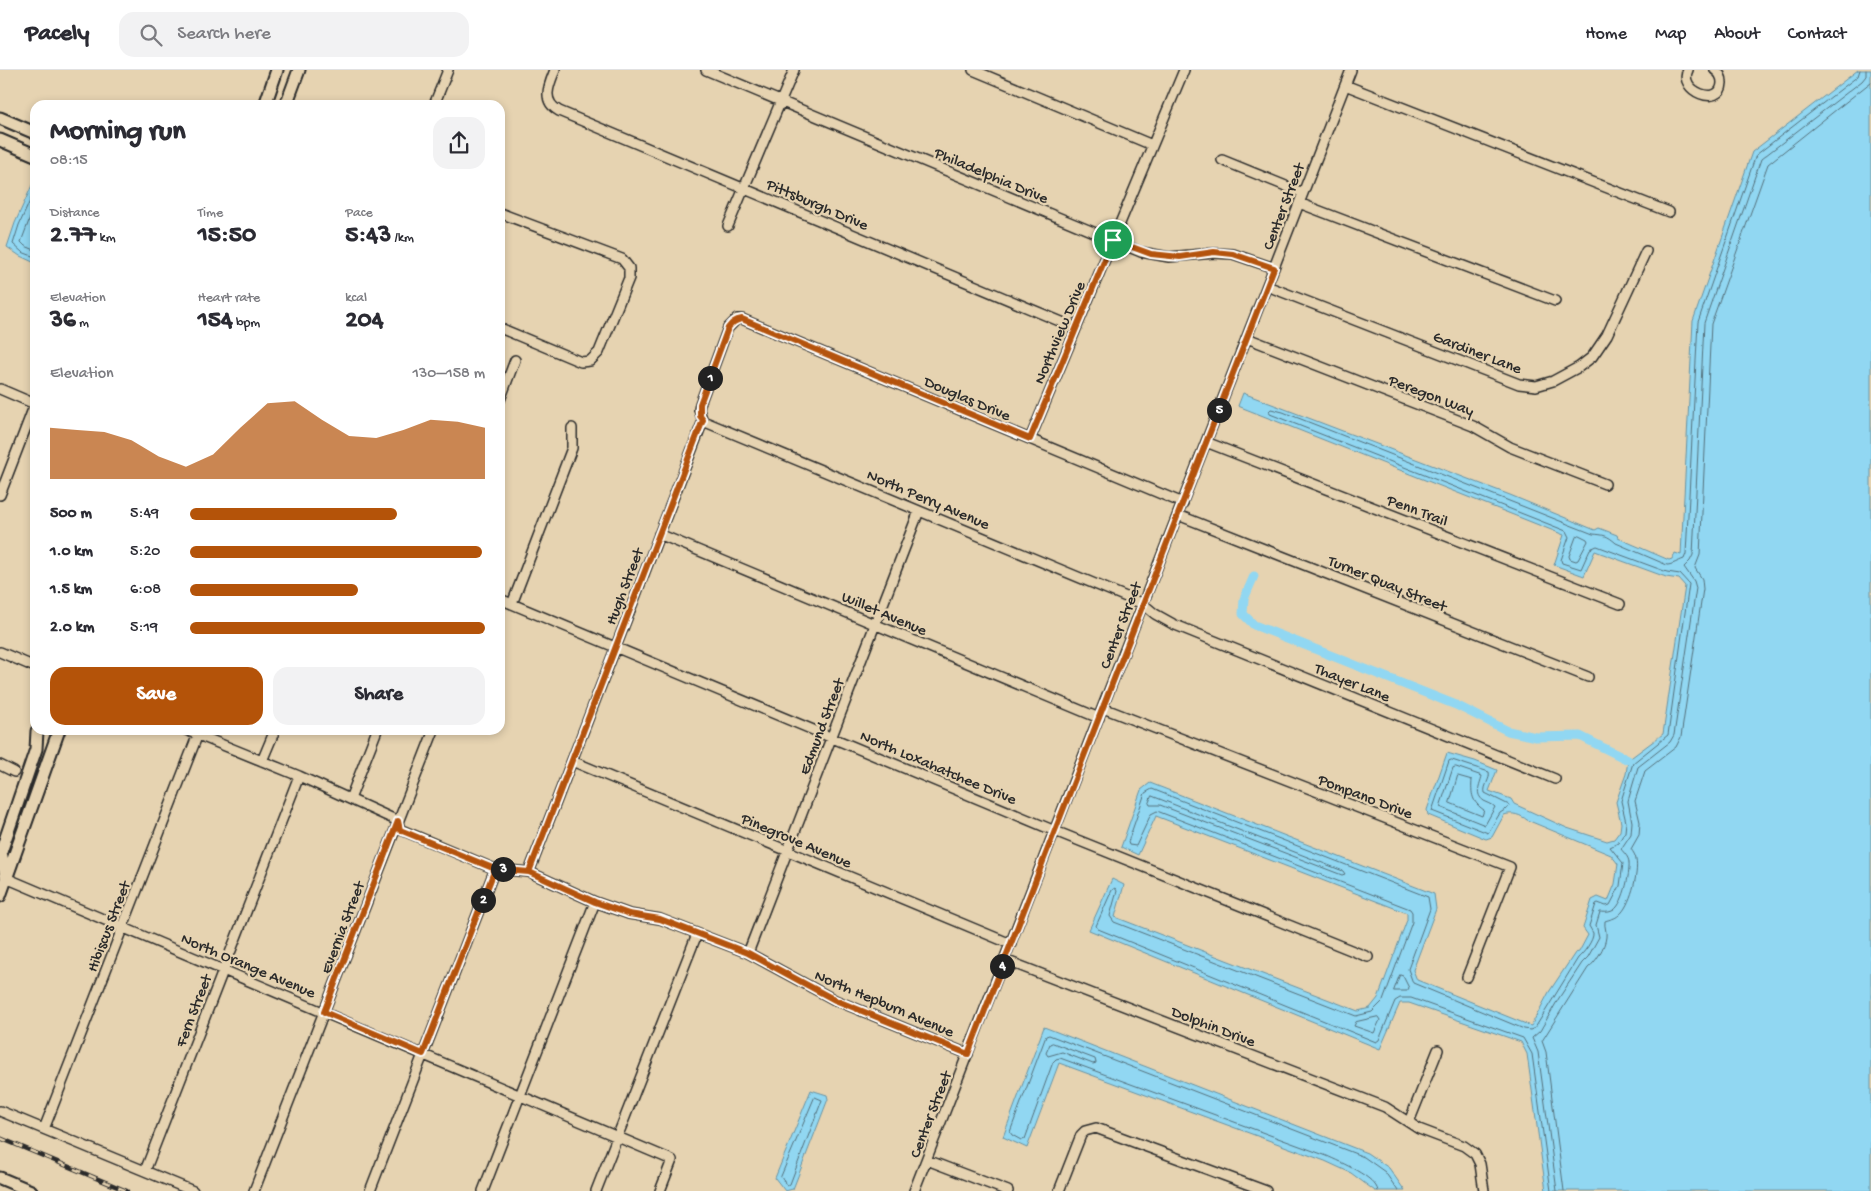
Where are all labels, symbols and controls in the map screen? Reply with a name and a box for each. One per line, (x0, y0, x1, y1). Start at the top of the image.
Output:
search box (119, 12, 469, 57)
text: Pacely (25, 20, 89, 49)
icon: search (137, 21, 165, 49)
text: Search here (177, 23, 271, 46)
text: Home (1585, 24, 1627, 45)
text: Map (1655, 24, 1686, 45)
text: About (1714, 24, 1760, 45)
text: Contact (1788, 24, 1846, 45)
text: Morning run (50, 116, 185, 149)
button: share (433, 117, 485, 169)
street label: Philadelphia Drive (930, 144, 1051, 210)
text: 08:15 (50, 152, 88, 171)
street label: Center Street (1260, 160, 1311, 253)
street label: Pittsburgh Drive (762, 176, 871, 237)
text: Distance (50, 205, 99, 222)
text: Time (198, 205, 223, 222)
text: Pace (345, 205, 373, 222)
pin (1092, 219, 1134, 261)
text: 2.77 (50, 222, 96, 251)
text: 15:50 (198, 222, 256, 251)
text: 5:43 (345, 222, 391, 251)
icon: arrive (1099, 226, 1127, 254)
text: km (96, 230, 116, 247)
text: /km (391, 230, 414, 247)
street label: Northview Drive (1031, 279, 1092, 387)
text: Elevation (50, 290, 106, 307)
text: Heart rate (198, 290, 260, 307)
text: kcal (345, 290, 367, 307)
text: 36 (50, 307, 76, 336)
text: 154 (198, 307, 233, 336)
text: 204 (345, 307, 384, 336)
text: m (76, 315, 89, 332)
text: bpm (233, 315, 260, 332)
street label: Gardiner Lane (1430, 329, 1524, 380)
text: Elevation (50, 365, 114, 384)
text: 130–158 m (413, 365, 485, 384)
pin: 1 (698, 366, 722, 390)
text: 1 (708, 370, 713, 387)
street label: Peregon Way (1384, 372, 1476, 422)
street label: Douglas Drive (920, 373, 1014, 427)
pin: 5 (1206, 398, 1232, 422)
text: 5 (1216, 402, 1223, 419)
street label: North Perry Avenue (863, 467, 993, 536)
street label: Penn Trail (1383, 492, 1450, 533)
text: 500 m (50, 505, 92, 524)
text: 5:49 (130, 505, 159, 524)
text: 1.0 km (50, 543, 93, 562)
text: 5:20 (130, 543, 160, 562)
street label: Hugh Street (603, 545, 650, 628)
street label: Turner Quay Street (1324, 552, 1450, 618)
street label: Center Street (1097, 579, 1148, 672)
text: 1.5 km (50, 581, 92, 600)
text: 6:08 (130, 581, 161, 600)
street label: Willet Avenue (838, 589, 930, 642)
text: 2.0 km (50, 619, 94, 638)
text: 5:19 (130, 619, 158, 638)
street label: Thayer Lane (1310, 660, 1393, 708)
button: Save (50, 667, 263, 725)
button: Share (273, 667, 485, 725)
street label: Edmund Street (796, 675, 851, 778)
street label: North Loxahatchee Drive (857, 728, 1019, 811)
street label: Pompano Drive (1314, 771, 1415, 825)
street label: Pinegrove Avenue (736, 810, 855, 874)
pin: 3 (490, 856, 516, 882)
text: 3 (500, 861, 507, 878)
street label: Hibiscus Street (84, 878, 137, 975)
street label: Evernia Street (318, 878, 371, 977)
pin: 2 (470, 888, 496, 912)
text: 2 (480, 892, 487, 909)
street label: North Orange Avenue (177, 930, 318, 1004)
pin: 4 (990, 954, 1014, 978)
text: 4 (999, 958, 1006, 975)
street label: North Hepburn Avenue (811, 967, 957, 1044)
street label: Fern Street (172, 971, 218, 1051)
street label: Dolphin Drive (1167, 1003, 1258, 1053)
street label: Center Street (907, 1068, 958, 1161)

